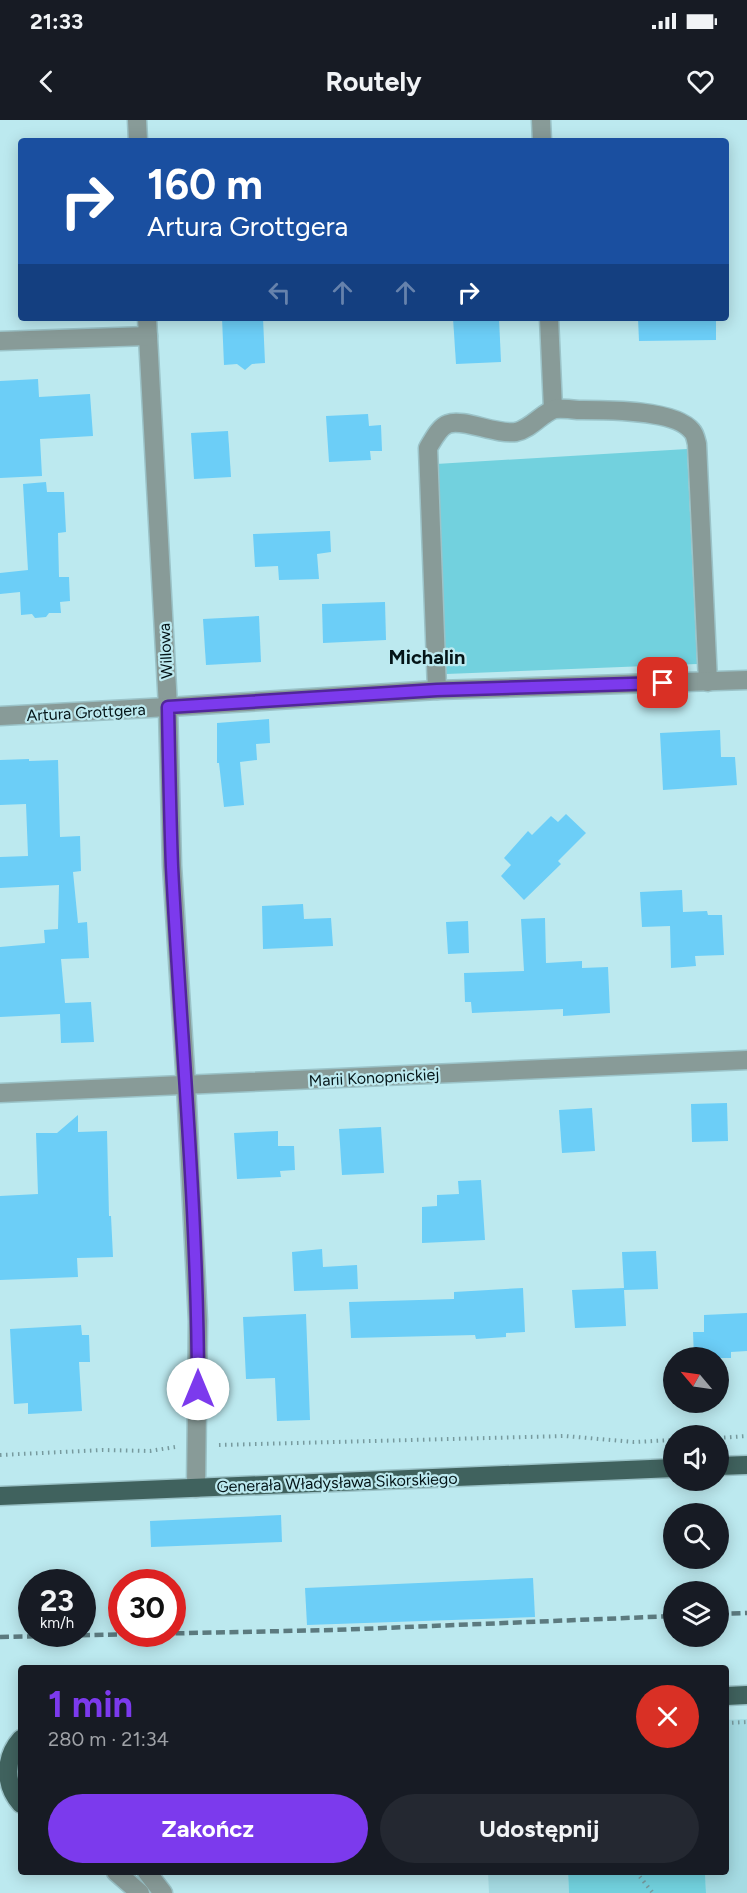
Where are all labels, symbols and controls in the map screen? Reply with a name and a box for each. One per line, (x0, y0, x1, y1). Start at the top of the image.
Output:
text: 21:33 (30, 8, 83, 35)
icon: back (30, 65, 63, 98)
text: Routely (325, 65, 422, 98)
icon: heart (684, 65, 717, 98)
text: 160 m (147, 159, 263, 210)
icon: right (48, 162, 126, 240)
text: Artura Grottgera (147, 210, 348, 243)
icon: left (263, 276, 296, 309)
icon: ahead (326, 276, 359, 309)
icon: ahead (389, 276, 422, 309)
icon: right (452, 276, 485, 309)
street label: Willowa (155, 623, 176, 679)
district label: Michalin (389, 645, 465, 669)
pin (637, 657, 688, 708)
icon: arrive (646, 666, 679, 699)
street label: Artura Grottgera (26, 700, 146, 725)
street label: Marii Konopnickiej (308, 1065, 440, 1090)
north arrow (663, 1347, 729, 1413)
map controls (663, 1347, 729, 1647)
position arrow (166, 1357, 230, 1421)
button: sound (663, 1425, 729, 1491)
street label: Generała Władysława Sikorskiego (216, 1469, 458, 1496)
button: search (663, 1503, 729, 1569)
speed limit sign: 30 (108, 1569, 186, 1647)
button: layers (663, 1581, 729, 1647)
text: 23 (40, 1582, 74, 1619)
text: km/h (40, 1614, 74, 1632)
text: 1 min (48, 1683, 133, 1726)
button: close (636, 1685, 699, 1748)
text: 280 m · 21:34 (48, 1727, 169, 1751)
button: Zakończ (48, 1794, 368, 1863)
button: Udostępnij (380, 1794, 699, 1863)

